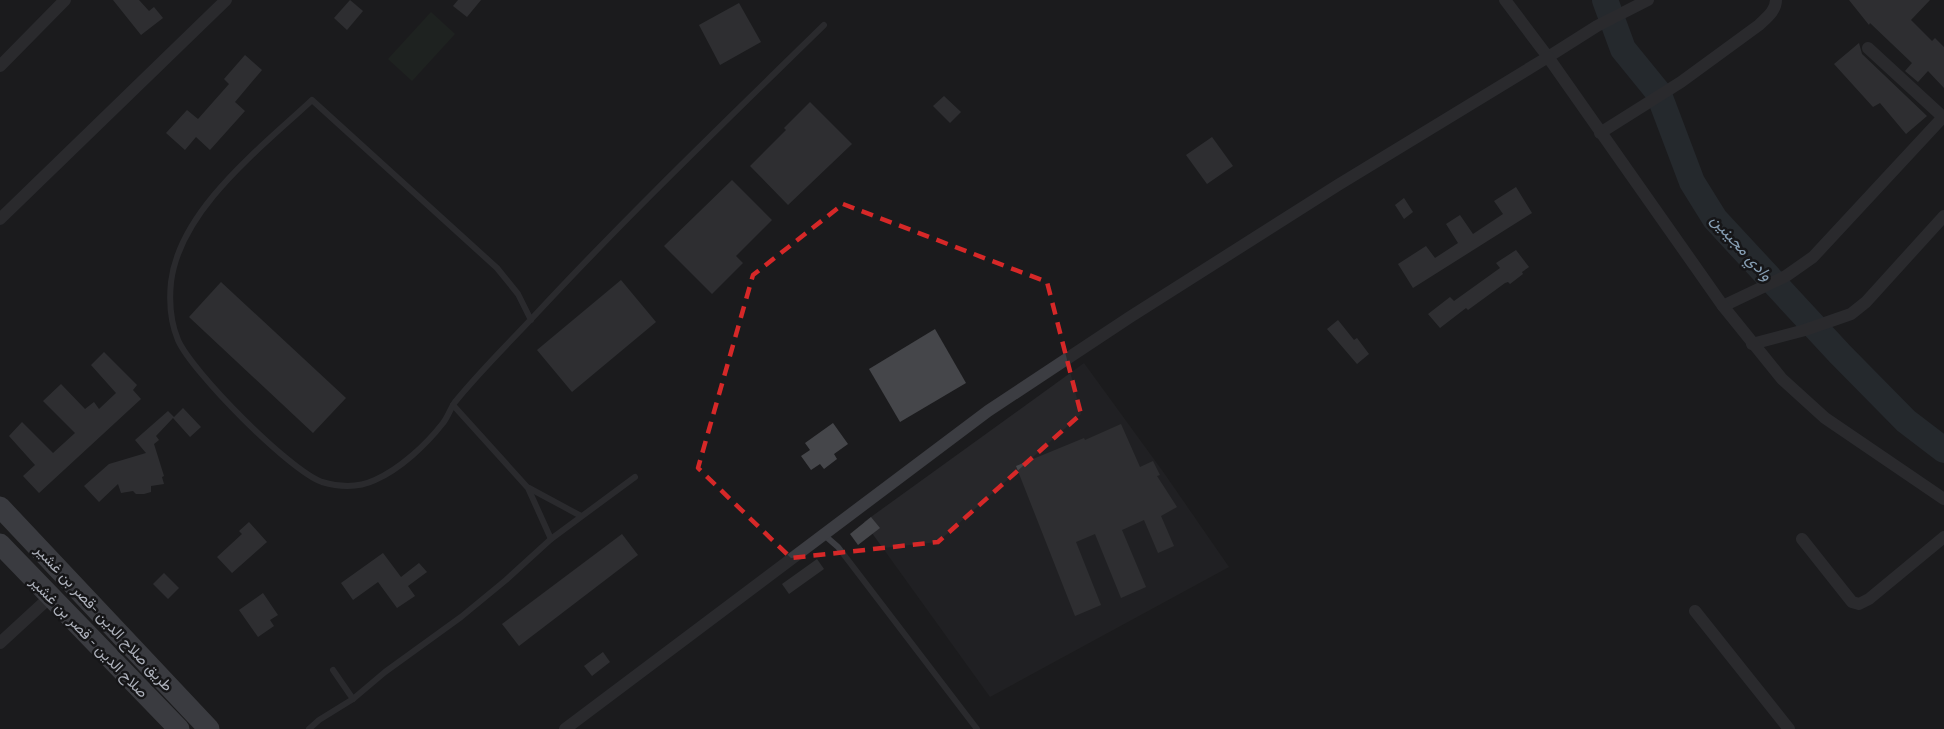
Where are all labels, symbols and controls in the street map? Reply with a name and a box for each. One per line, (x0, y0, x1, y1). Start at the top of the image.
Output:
water label: وادي مجينين (1704, 210, 1776, 287)
street label: طريق صلاح الدين -قصر بن غشير (29, 540, 177, 696)
street label: صلاح الدين - قصر بن غشير (24, 571, 152, 703)

